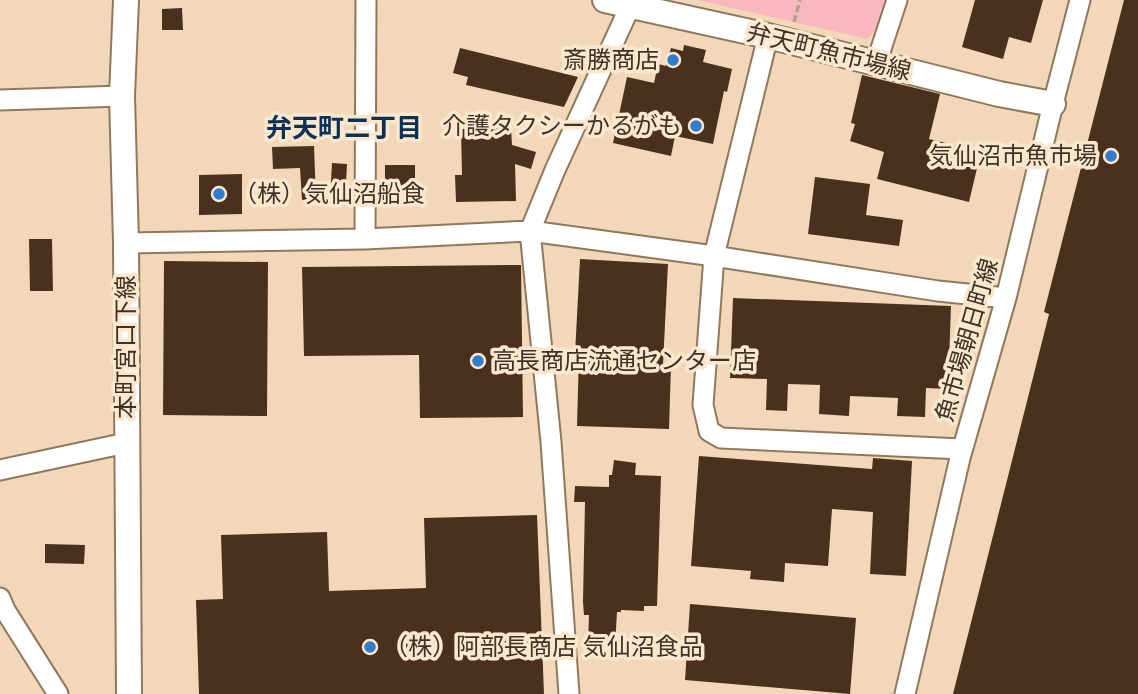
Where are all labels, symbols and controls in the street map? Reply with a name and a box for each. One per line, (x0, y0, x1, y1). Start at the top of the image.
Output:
street label: 弁天町魚市場線 (744, 18, 914, 85)
place label: 斎勝商店 (563, 46, 659, 73)
marker: 斎勝商店 (665, 52, 681, 68)
place label: 介護タクシーかるがも (442, 112, 682, 139)
district label: 弁天町二丁目 (266, 113, 422, 143)
marker: 介護タクシーかるがも (688, 118, 704, 134)
place label: 気仙沼市魚市場 (929, 142, 1097, 169)
marker: 気仙沼市魚市場 (1103, 148, 1119, 164)
place label: （株）気仙沼船食 (233, 180, 425, 207)
marker: （株）気仙沼船食 (211, 186, 227, 202)
street label: 魚市場朝日町線 (930, 255, 1003, 424)
street label: 本町宮口下線 (112, 275, 139, 419)
place label: 高長商店流通センター店 (492, 347, 756, 374)
marker: 高長商店流通センター店 (470, 353, 486, 369)
place label: （株）阿部長商店 気仙沼食品 (384, 633, 703, 660)
marker: （株）阿部長商店 気仙沼食品 (362, 639, 378, 655)

